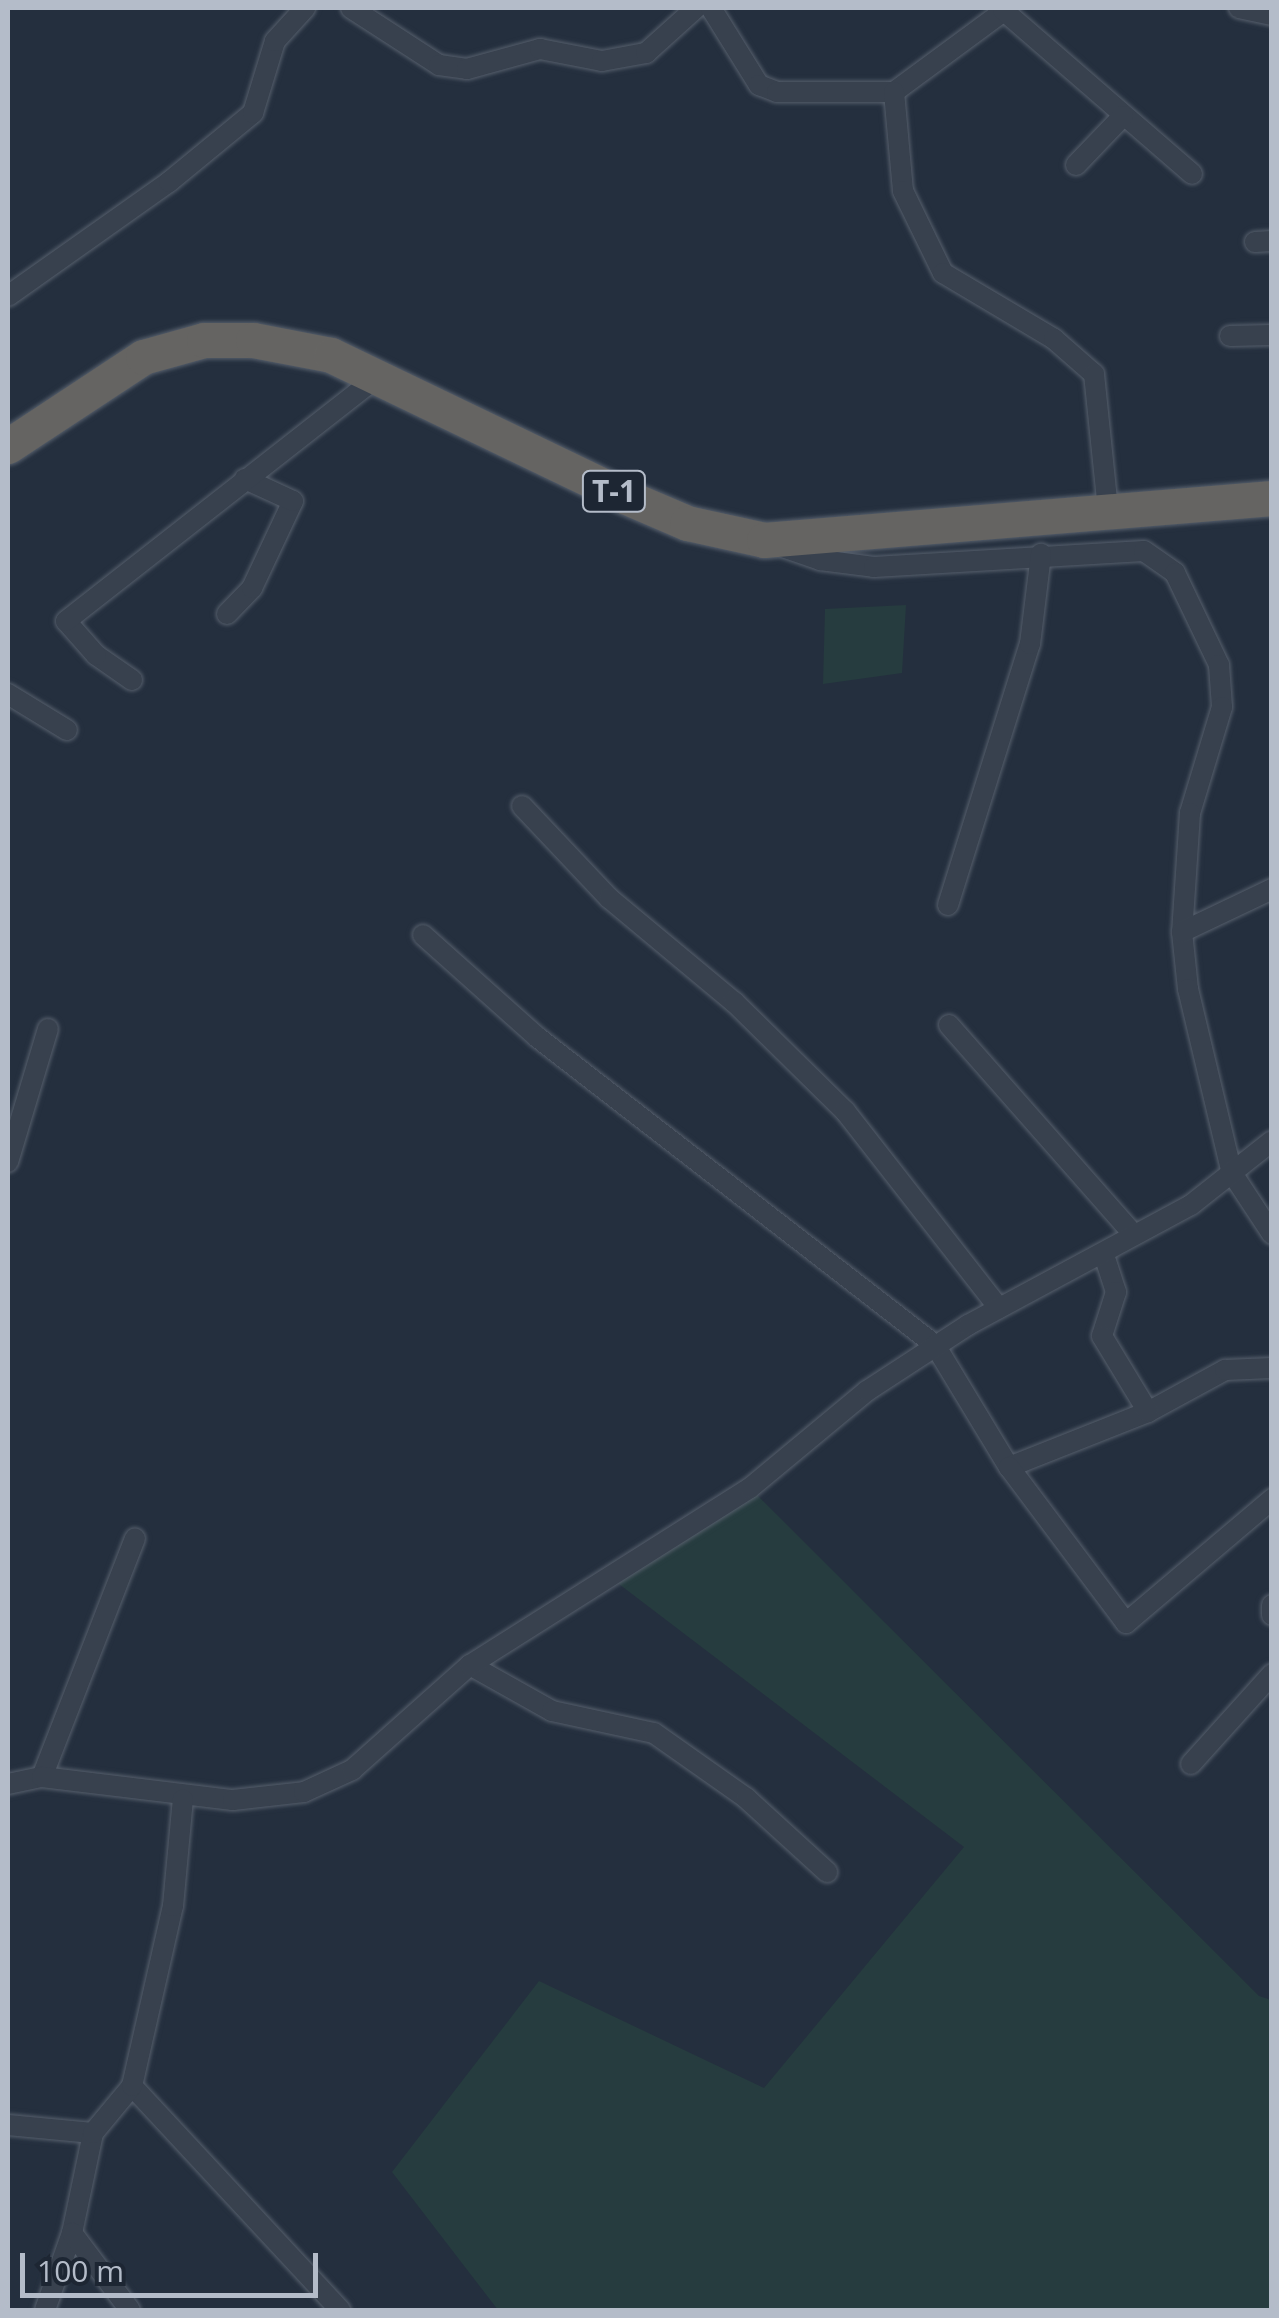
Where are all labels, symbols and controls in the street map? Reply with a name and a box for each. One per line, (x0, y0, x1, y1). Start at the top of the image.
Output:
road number: T-1 (582, 466, 646, 516)
scale bar (25, 2233, 322, 2295)
text: 100 m (37, 2250, 124, 2291)

